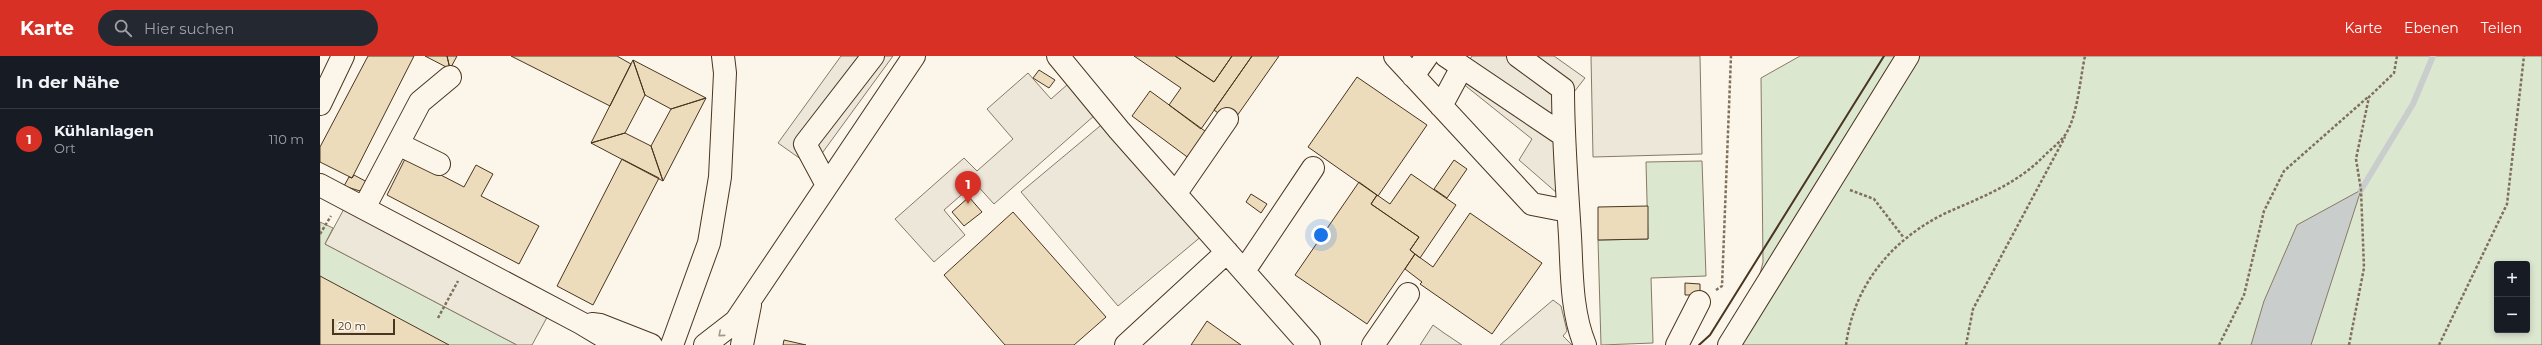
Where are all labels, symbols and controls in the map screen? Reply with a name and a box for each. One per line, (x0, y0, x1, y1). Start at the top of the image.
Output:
search box (98, 10, 378, 46)
text: Karte (20, 17, 74, 40)
icon: search (112, 17, 134, 39)
text: Hier suchen (144, 19, 234, 38)
text: Karte (2344, 19, 2382, 37)
text: Ebenen (2404, 19, 2459, 37)
text: Teilen (2481, 19, 2522, 37)
text: In der Nähe (16, 72, 120, 92)
text: Kühlanlagen (54, 121, 154, 140)
text: 1 (26, 131, 32, 147)
text: 110 m (269, 131, 304, 147)
text: Ort (54, 140, 76, 156)
pin: 1 (955, 171, 981, 204)
your location (1311, 225, 1331, 245)
map controls (2494, 261, 2530, 333)
button: + (2494, 261, 2530, 297)
button: − (2494, 297, 2530, 333)
scale bar (332, 317, 395, 336)
text: 20 m (338, 319, 366, 333)
one-way arrow (719, 329, 726, 336)

